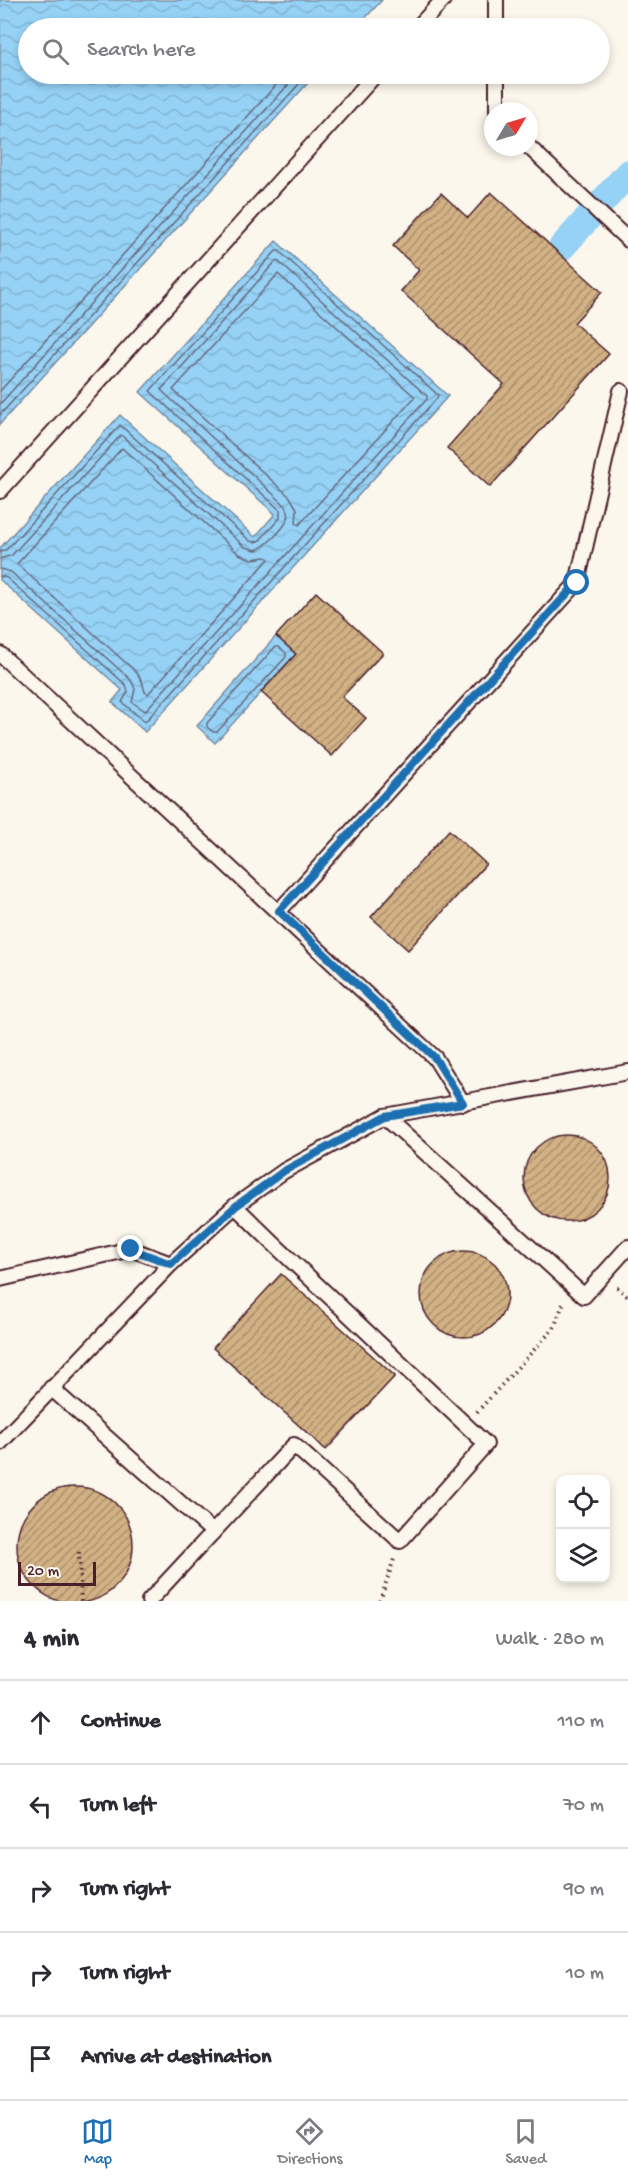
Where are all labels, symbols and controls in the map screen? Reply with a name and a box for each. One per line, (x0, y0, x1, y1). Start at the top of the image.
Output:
search box (18, 18, 610, 84)
icon: search (39, 35, 72, 68)
text: Search here (87, 38, 195, 64)
north arrow (484, 102, 538, 156)
route start (563, 569, 589, 595)
route end (117, 1235, 143, 1261)
map controls (556, 1475, 610, 1583)
button: locate (556, 1475, 610, 1529)
button: layers (556, 1529, 610, 1583)
scale bar (18, 1559, 96, 1586)
text: 20 m (27, 1563, 59, 1582)
text: 4 min (24, 1625, 79, 1656)
text: Walk · 280 m (496, 1629, 604, 1652)
icon: ahead (24, 1706, 57, 1739)
text: Continue (81, 1709, 161, 1735)
text: 110 m (558, 1711, 604, 1734)
icon: left (24, 1790, 57, 1823)
text: Turn left (81, 1793, 155, 1819)
text: 70 m (563, 1795, 604, 1818)
icon: right (24, 1874, 57, 1907)
text: Turn right (81, 1877, 169, 1903)
text: 90 m (564, 1879, 604, 1902)
icon: right (24, 1958, 57, 1991)
text: Turn right (81, 1961, 169, 1987)
text: 10 m (566, 1963, 604, 1986)
icon: arrive (24, 2042, 57, 2075)
text: Arrive at destination (81, 2045, 271, 2071)
tab: Map (81, 2115, 114, 2170)
tab: Directions (277, 2115, 343, 2170)
tab: Saved (505, 2115, 546, 2170)

